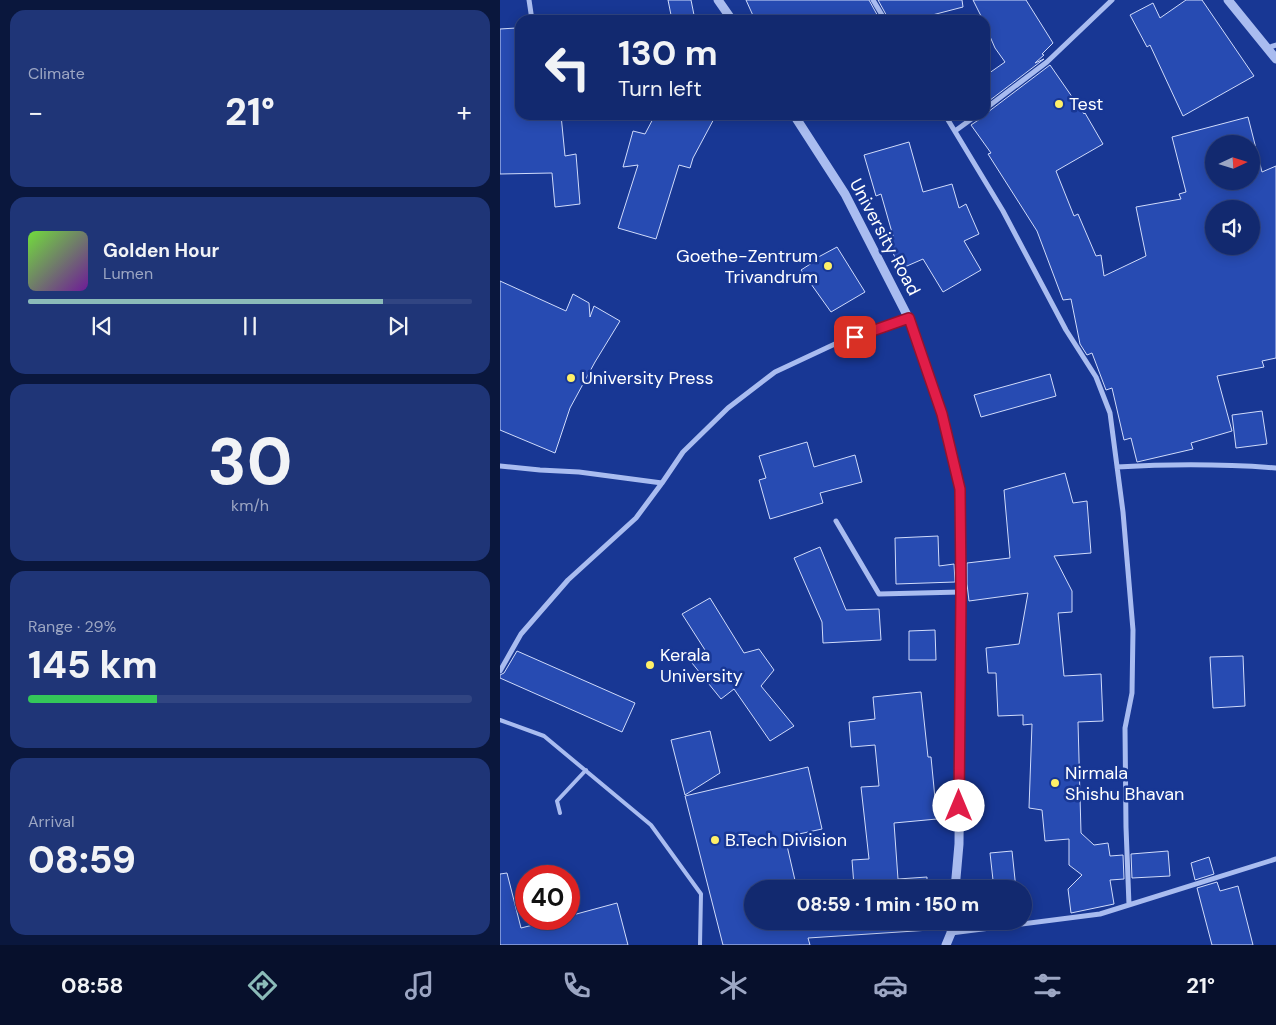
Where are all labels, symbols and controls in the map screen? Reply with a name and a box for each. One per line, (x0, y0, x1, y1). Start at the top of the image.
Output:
text: 130 m (618, 30, 718, 76)
icon: left (535, 35, 600, 100)
text: Climate (28, 63, 85, 84)
text: Turn left (618, 74, 702, 103)
text: 21° (225, 87, 275, 137)
place label: Test (1069, 92, 1103, 116)
text: − (28, 94, 43, 131)
text: + (457, 94, 472, 131)
marker: Test (1053, 98, 1065, 110)
north arrow (1205, 135, 1260, 190)
map controls (1205, 135, 1260, 255)
street label: University Road (844, 174, 926, 300)
button: sound (1205, 200, 1260, 255)
text: Golden Hour (103, 238, 219, 263)
place label: Goethe-Zentrum Trivandrum (676, 244, 818, 289)
marker: Goethe-Zentrum Trivandrum (822, 260, 834, 272)
text: Lumen (103, 263, 153, 284)
icon: previous (88, 312, 116, 340)
icon: pause (236, 312, 264, 340)
icon: next (384, 312, 412, 340)
pin (834, 316, 876, 358)
icon: arrive (841, 323, 869, 351)
place label: University Press (581, 366, 714, 390)
marker: University Press (565, 372, 577, 384)
text: 30 (208, 420, 292, 504)
text: km/h (231, 495, 269, 516)
text: Range · 29% (28, 616, 116, 637)
text: 145 km (28, 640, 158, 690)
place label: Kerala University (660, 643, 743, 688)
marker: Kerala University (644, 659, 656, 671)
place label: Nirmala Shishu Bhavan (1065, 761, 1184, 806)
marker: Nirmala Shishu Bhavan (1049, 777, 1061, 789)
position arrow (932, 779, 984, 831)
text: Arrival (28, 811, 75, 832)
place label: B.Tech Division (725, 828, 847, 852)
marker: B.Tech Division (709, 834, 721, 846)
text: 08:59 (28, 835, 136, 885)
speed limit sign: 40 (515, 865, 580, 930)
text: 08:59 · 1 min · 150 m (797, 892, 979, 917)
icon: directions (245, 968, 280, 1003)
icon: music (402, 968, 437, 1003)
icon: phone (559, 968, 594, 1003)
icon: climate (716, 968, 751, 1003)
icon: car (873, 968, 908, 1003)
icon: filters (1030, 968, 1065, 1003)
text: 08:58 (61, 971, 124, 1000)
text: 21° (1186, 971, 1215, 1000)

